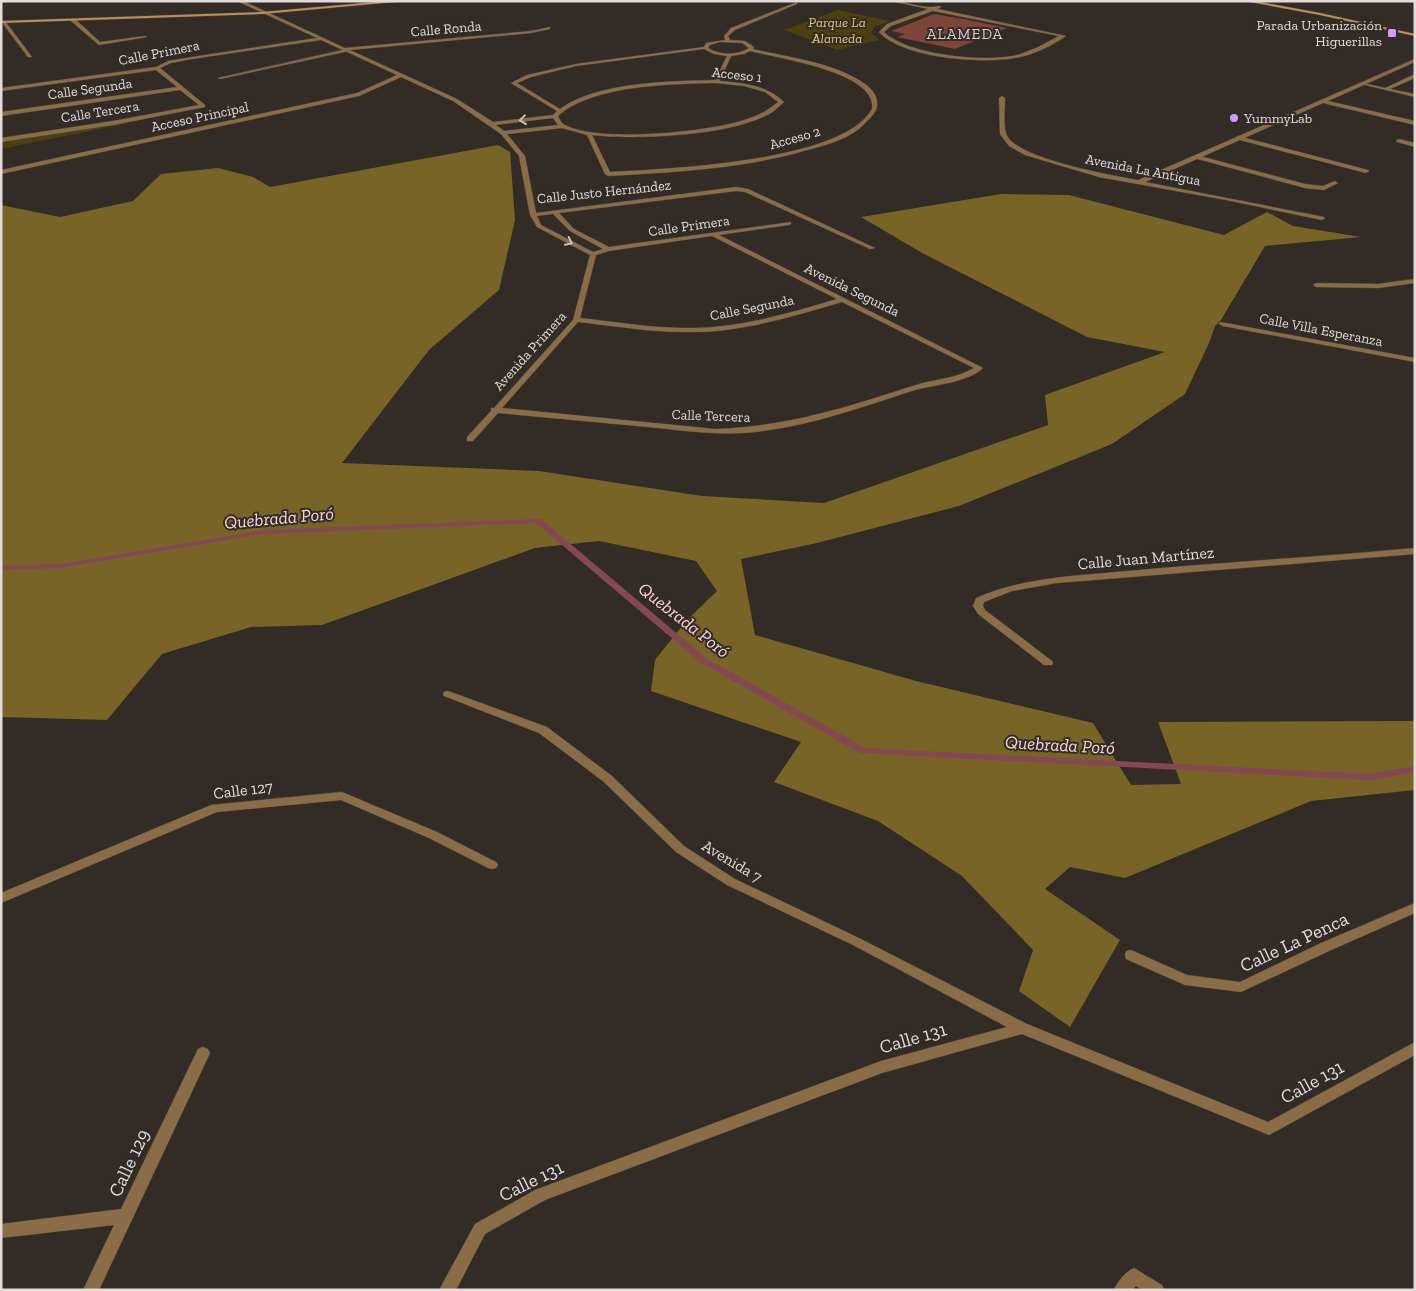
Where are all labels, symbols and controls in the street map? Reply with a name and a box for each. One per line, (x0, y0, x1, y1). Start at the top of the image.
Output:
park label: Parque La Alameda (808, 14, 866, 47)
street label: Calle Ronda (410, 17, 482, 41)
place label: Parada Urbanización Higuerillas (1256, 17, 1382, 50)
district label: ALAMEDA (927, 25, 1003, 43)
marker: Parada Urbanización Higuerillas (1386, 27, 1398, 39)
street label: Calle Primera (117, 37, 201, 69)
street label: Acceso 1 (711, 63, 764, 87)
street label: Calle Segunda (47, 75, 134, 103)
street label: Calle Tercera (60, 97, 140, 127)
street label: Acceso Principal (150, 98, 251, 136)
place label: YummyLab (1243, 110, 1312, 127)
marker: YummyLab (1228, 112, 1240, 124)
one-way arrow (519, 114, 527, 125)
street label: Acceso 2 (768, 123, 822, 153)
street label: Avenida La Antigua (1084, 150, 1202, 190)
street label: Calle Justo Hernández (536, 176, 672, 207)
street label: Calle Primera (647, 212, 731, 240)
one-way arrow (564, 236, 573, 246)
street label: Avenida Segunda (802, 260, 902, 320)
street label: Calle Segunda (709, 291, 796, 324)
street label: Avenida Primera (490, 308, 570, 394)
street label: Calle Villa Esperanza (1258, 310, 1384, 350)
street label: Calle Tercera (671, 406, 751, 426)
water label: Quebrada Poró (223, 502, 335, 534)
street label: Calle Juan Martínez (1077, 543, 1215, 573)
water label: Quebrada Poró (634, 577, 734, 663)
water label: Quebrada Poró (1005, 731, 1115, 759)
street label: Calle 127 (212, 777, 274, 803)
street label: Avenida 7 (699, 836, 766, 886)
street label: Calle La Penca (1236, 907, 1352, 977)
street label: Calle 131 (877, 1017, 949, 1059)
street label: Calle 131 (1276, 1055, 1348, 1109)
street label: Calle 129 (103, 1126, 155, 1200)
street label: Calle 131 (495, 1156, 567, 1206)

